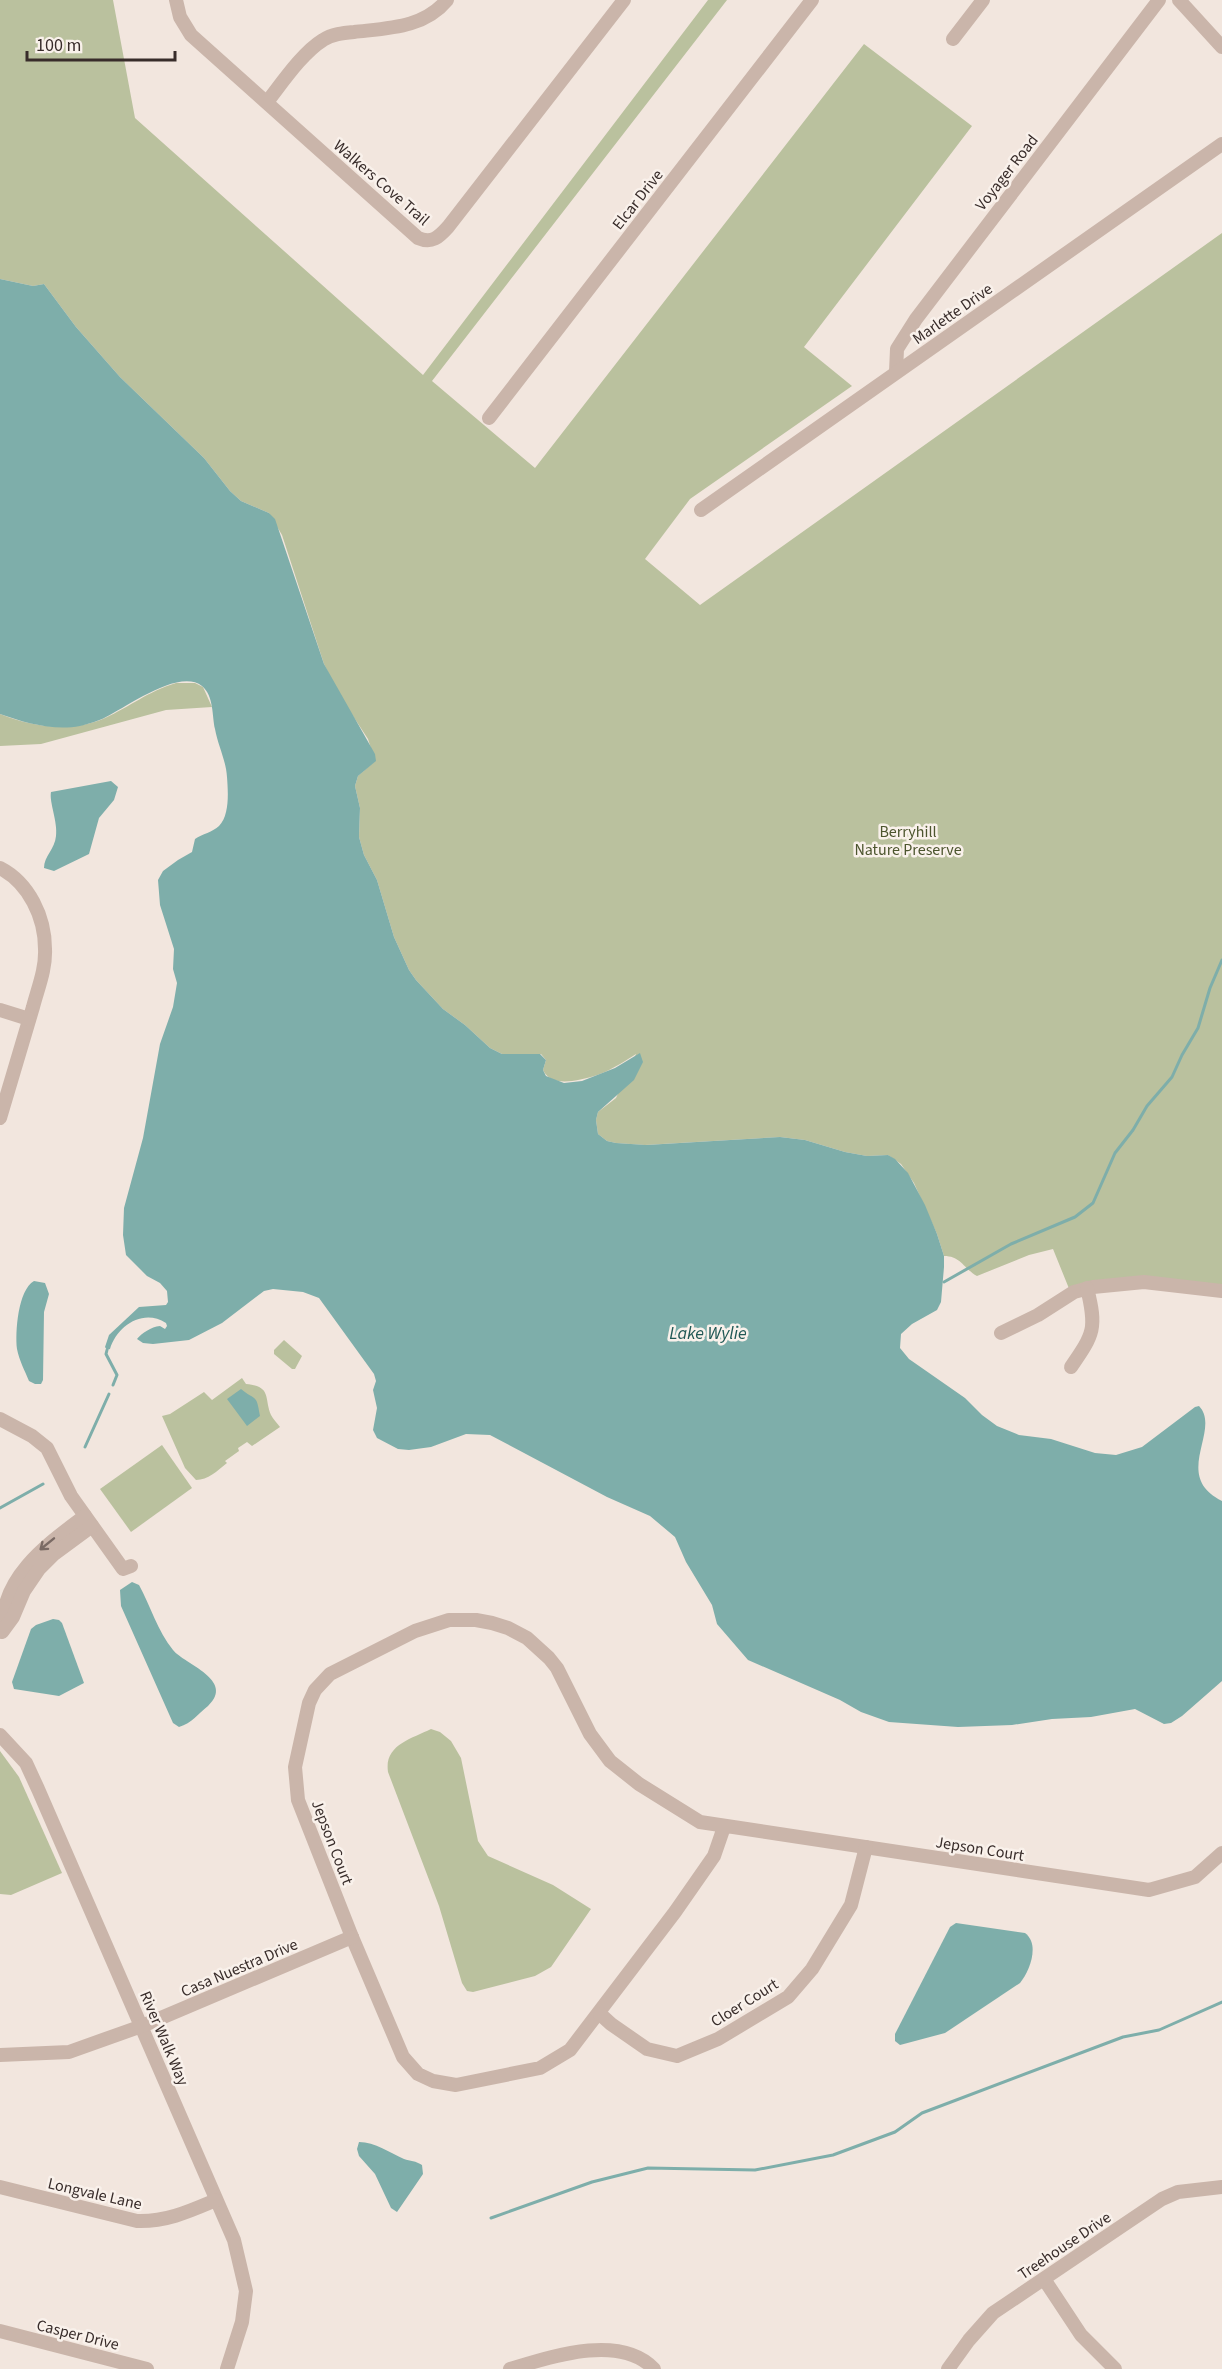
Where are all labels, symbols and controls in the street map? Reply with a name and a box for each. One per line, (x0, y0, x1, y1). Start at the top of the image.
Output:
scale bar (27, 24, 176, 62)
text: 100 m (36, 33, 81, 58)
street label: Voyager Road (970, 130, 1043, 215)
street label: Walkers Cove Trail (329, 135, 434, 231)
street label: Elcar Drive (607, 165, 668, 234)
street label: Marlette Drive (908, 278, 997, 350)
park label: Berryhill Nature Preserve (854, 821, 962, 861)
water label: Lake Wylie (669, 1321, 747, 1346)
one-way arrow (40, 1538, 56, 1551)
street label: Jepson Court (306, 1797, 359, 1889)
street label: Jepson Court (934, 1831, 1026, 1867)
street label: Casa Nuestra Drive (178, 1933, 301, 2002)
street label: Cloer Court (706, 1973, 783, 2032)
street label: River Walk Way (134, 1988, 194, 2089)
street label: Longvale Lane (46, 2172, 144, 2216)
street label: Treehouse Drive (1014, 2207, 1115, 2285)
street label: Casper Drive (34, 2314, 121, 2356)

